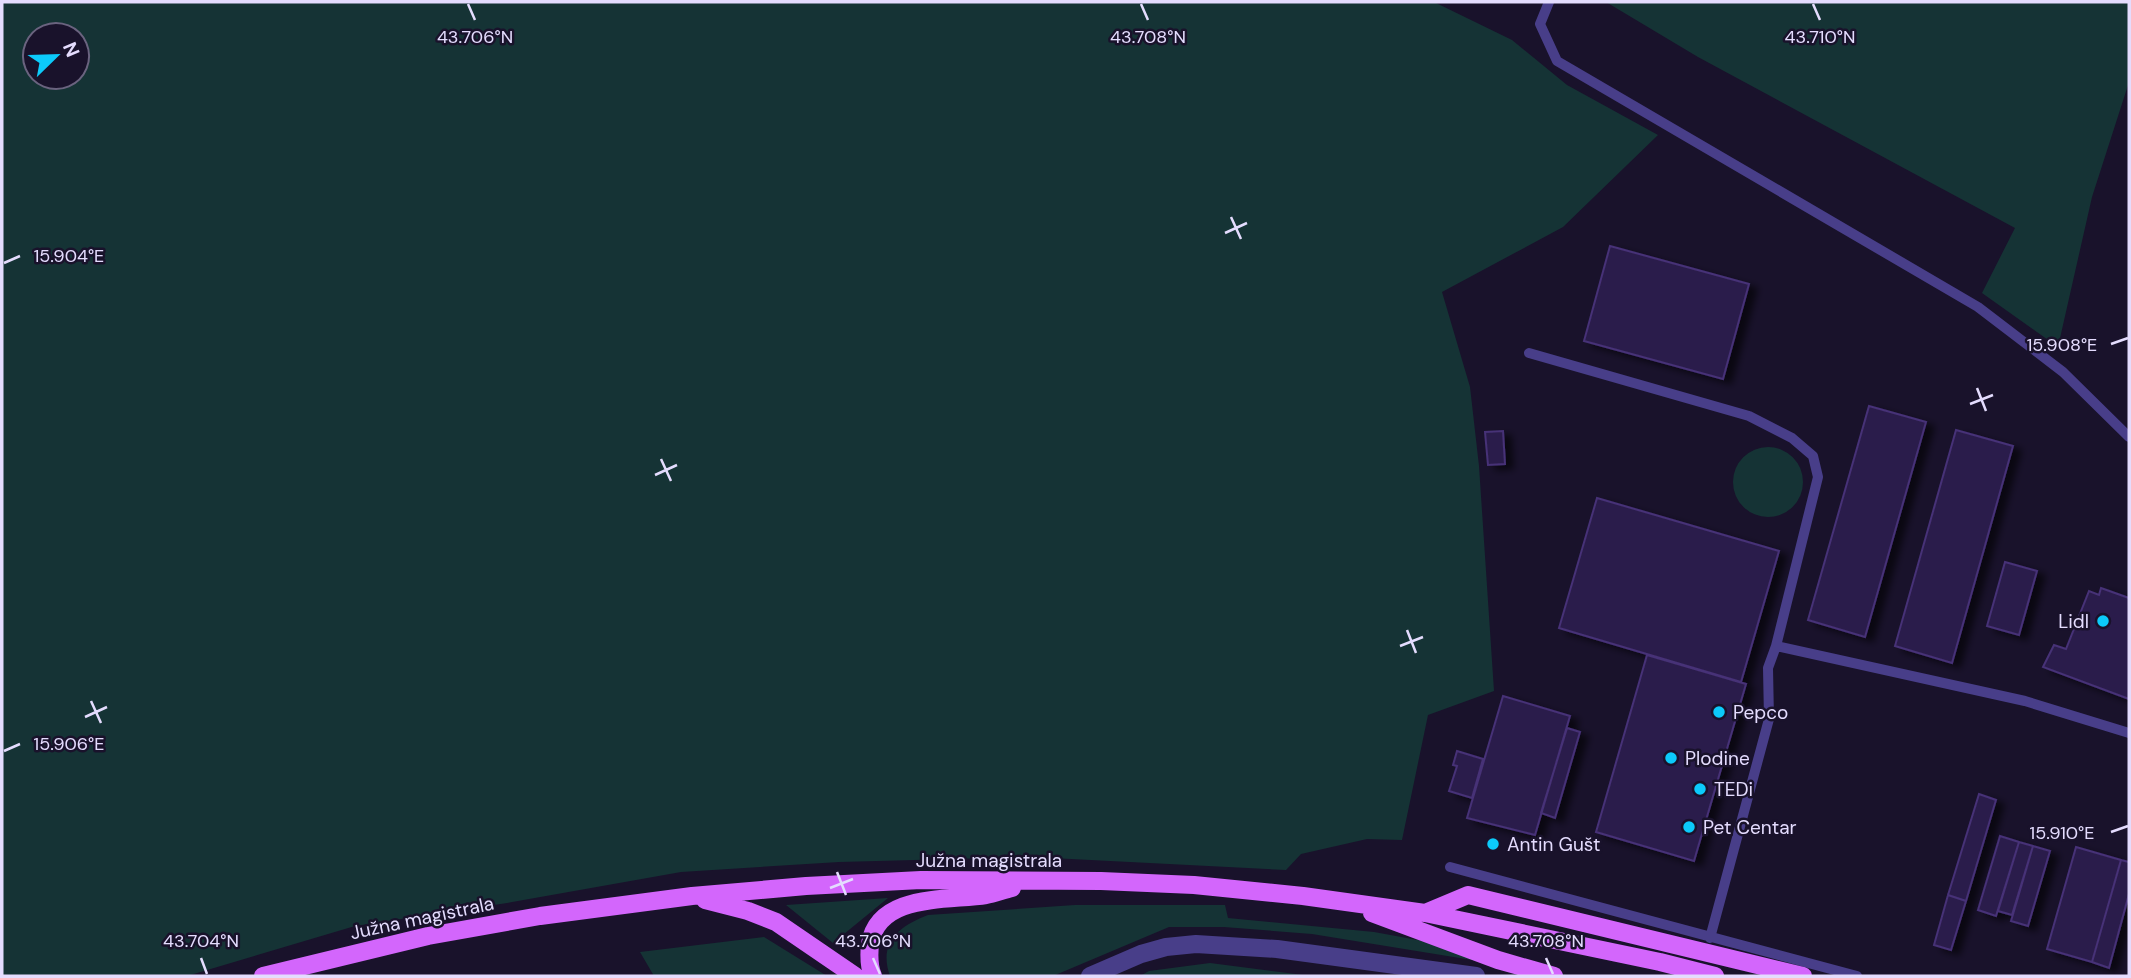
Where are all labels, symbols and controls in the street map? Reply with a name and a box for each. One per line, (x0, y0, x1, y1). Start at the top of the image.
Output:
north arrow (21, 21, 91, 91)
text: 43.706°N (437, 25, 513, 49)
text: 43.708°N (1110, 25, 1186, 49)
text: 43.710°N (1785, 25, 1855, 49)
text: N (57, 38, 85, 61)
text: 15.904°E (34, 244, 104, 268)
text: 15.908°E (2027, 333, 2097, 357)
place label: Lidl (2058, 609, 2089, 634)
marker: Lidl (2095, 613, 2111, 629)
place label: Pepco (1733, 700, 1788, 725)
marker: Pepco (1711, 704, 1727, 720)
text: 15.906°E (34, 732, 104, 756)
place label: Plodine (1685, 746, 1750, 771)
marker: Plodine (1663, 750, 1679, 766)
place label: TEDi (1714, 777, 1753, 802)
marker: TEDi (1692, 781, 1708, 797)
place label: Pet Centar (1703, 815, 1797, 840)
marker: Pet Centar (1681, 819, 1697, 835)
text: 15.910°E (2030, 821, 2094, 845)
place label: Antin Gušt (1507, 832, 1600, 857)
marker: Antin Gušt (1485, 836, 1501, 852)
street label: Južna magistrala (916, 848, 1062, 873)
street label: Južna magistrala (348, 891, 496, 945)
text: 43.704°N (163, 929, 239, 953)
text: 43.706°N (835, 929, 911, 953)
text: 43.708°N (1508, 929, 1584, 953)

